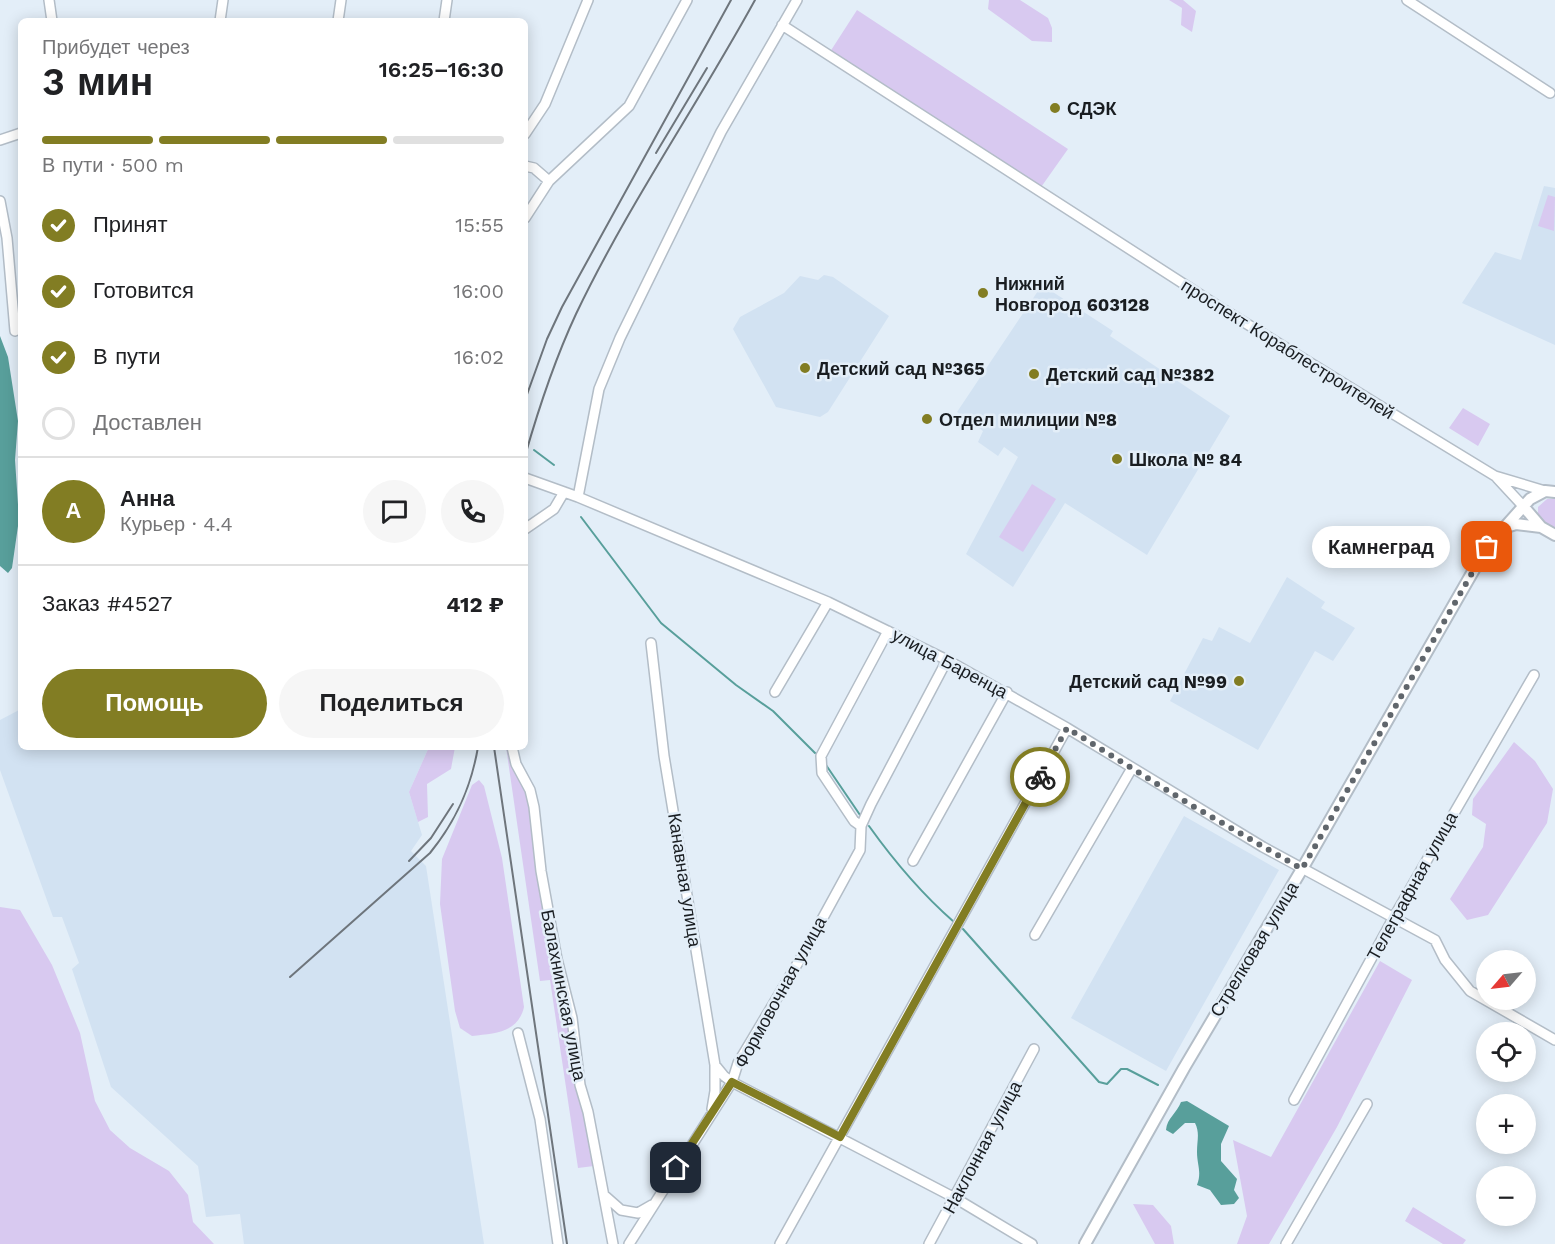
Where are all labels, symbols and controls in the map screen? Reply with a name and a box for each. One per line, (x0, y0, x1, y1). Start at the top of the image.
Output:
text: Прибудет через (42, 35, 190, 59)
text: 16:25–16:30 (379, 57, 504, 82)
text: 3 мин (42, 59, 153, 104)
place label: СДЭК (1067, 98, 1117, 119)
marker: СДЭК (1048, 101, 1062, 115)
text: В пути · 500 m (42, 153, 184, 177)
icon: check (42, 209, 75, 242)
text: Принят (93, 212, 167, 237)
text: 15:55 (455, 213, 504, 237)
place label: Нижний Новгород 603128 (995, 273, 1150, 315)
icon: check (42, 275, 75, 308)
street label: проспект Кораблестроителей (1178, 275, 1398, 423)
text: Готовится (93, 278, 194, 303)
text: 16:00 (453, 279, 504, 303)
marker: Нижний Новгород 603128 (976, 286, 990, 300)
icon: check (42, 341, 75, 374)
text: В пути (93, 344, 160, 369)
text: 16:02 (454, 345, 504, 369)
place label: Детский сад №365 (817, 358, 985, 379)
marker: Детский сад №365 (798, 361, 812, 375)
place label: Детский сад №382 (1046, 364, 1214, 385)
marker: Детский сад №382 (1027, 367, 1041, 381)
place label: Отдел милиции №8 (939, 409, 1117, 430)
text: Доставлен (93, 410, 202, 435)
marker: Отдел милиции №8 (920, 412, 934, 426)
place label: Школа № 84 (1129, 449, 1242, 470)
marker: Школа № 84 (1110, 452, 1124, 466)
button: chat (363, 480, 426, 543)
button: phone (441, 480, 504, 543)
text: Анна (120, 486, 175, 511)
text: А (66, 498, 81, 523)
text: Курьер · 4.4 (120, 512, 233, 536)
pin (1461, 521, 1512, 572)
callout: Камнеград (1313, 526, 1451, 568)
icon: bag (1470, 530, 1503, 563)
text: Камнеград (1328, 535, 1434, 559)
text: Заказ #4527 (42, 591, 172, 616)
text: 412 ₽ (446, 592, 504, 617)
street label: улица Баренца (889, 624, 1012, 703)
button: Помощь (42, 669, 267, 738)
button: Поделиться (279, 669, 504, 738)
place label: Детский сад №99 (1069, 671, 1227, 692)
marker: Детский сад №99 (1232, 674, 1246, 688)
courier (1010, 747, 1070, 807)
icon: bike (1024, 761, 1057, 794)
street label: Телеграфная улица (1362, 807, 1462, 964)
street label: Канавная улица (664, 812, 706, 949)
street label: Стрелковая улица (1205, 877, 1303, 1020)
street label: Балахнинская улица (537, 908, 591, 1083)
street label: Формовочная улица (730, 912, 831, 1071)
north arrow (1476, 950, 1536, 1010)
map controls (1476, 950, 1536, 1226)
button: locate (1476, 1022, 1536, 1082)
street label: Наклонная улица (938, 1076, 1026, 1217)
button: + (1476, 1094, 1536, 1154)
pin (650, 1142, 701, 1193)
icon: home (659, 1151, 692, 1184)
button: − (1476, 1166, 1536, 1226)

